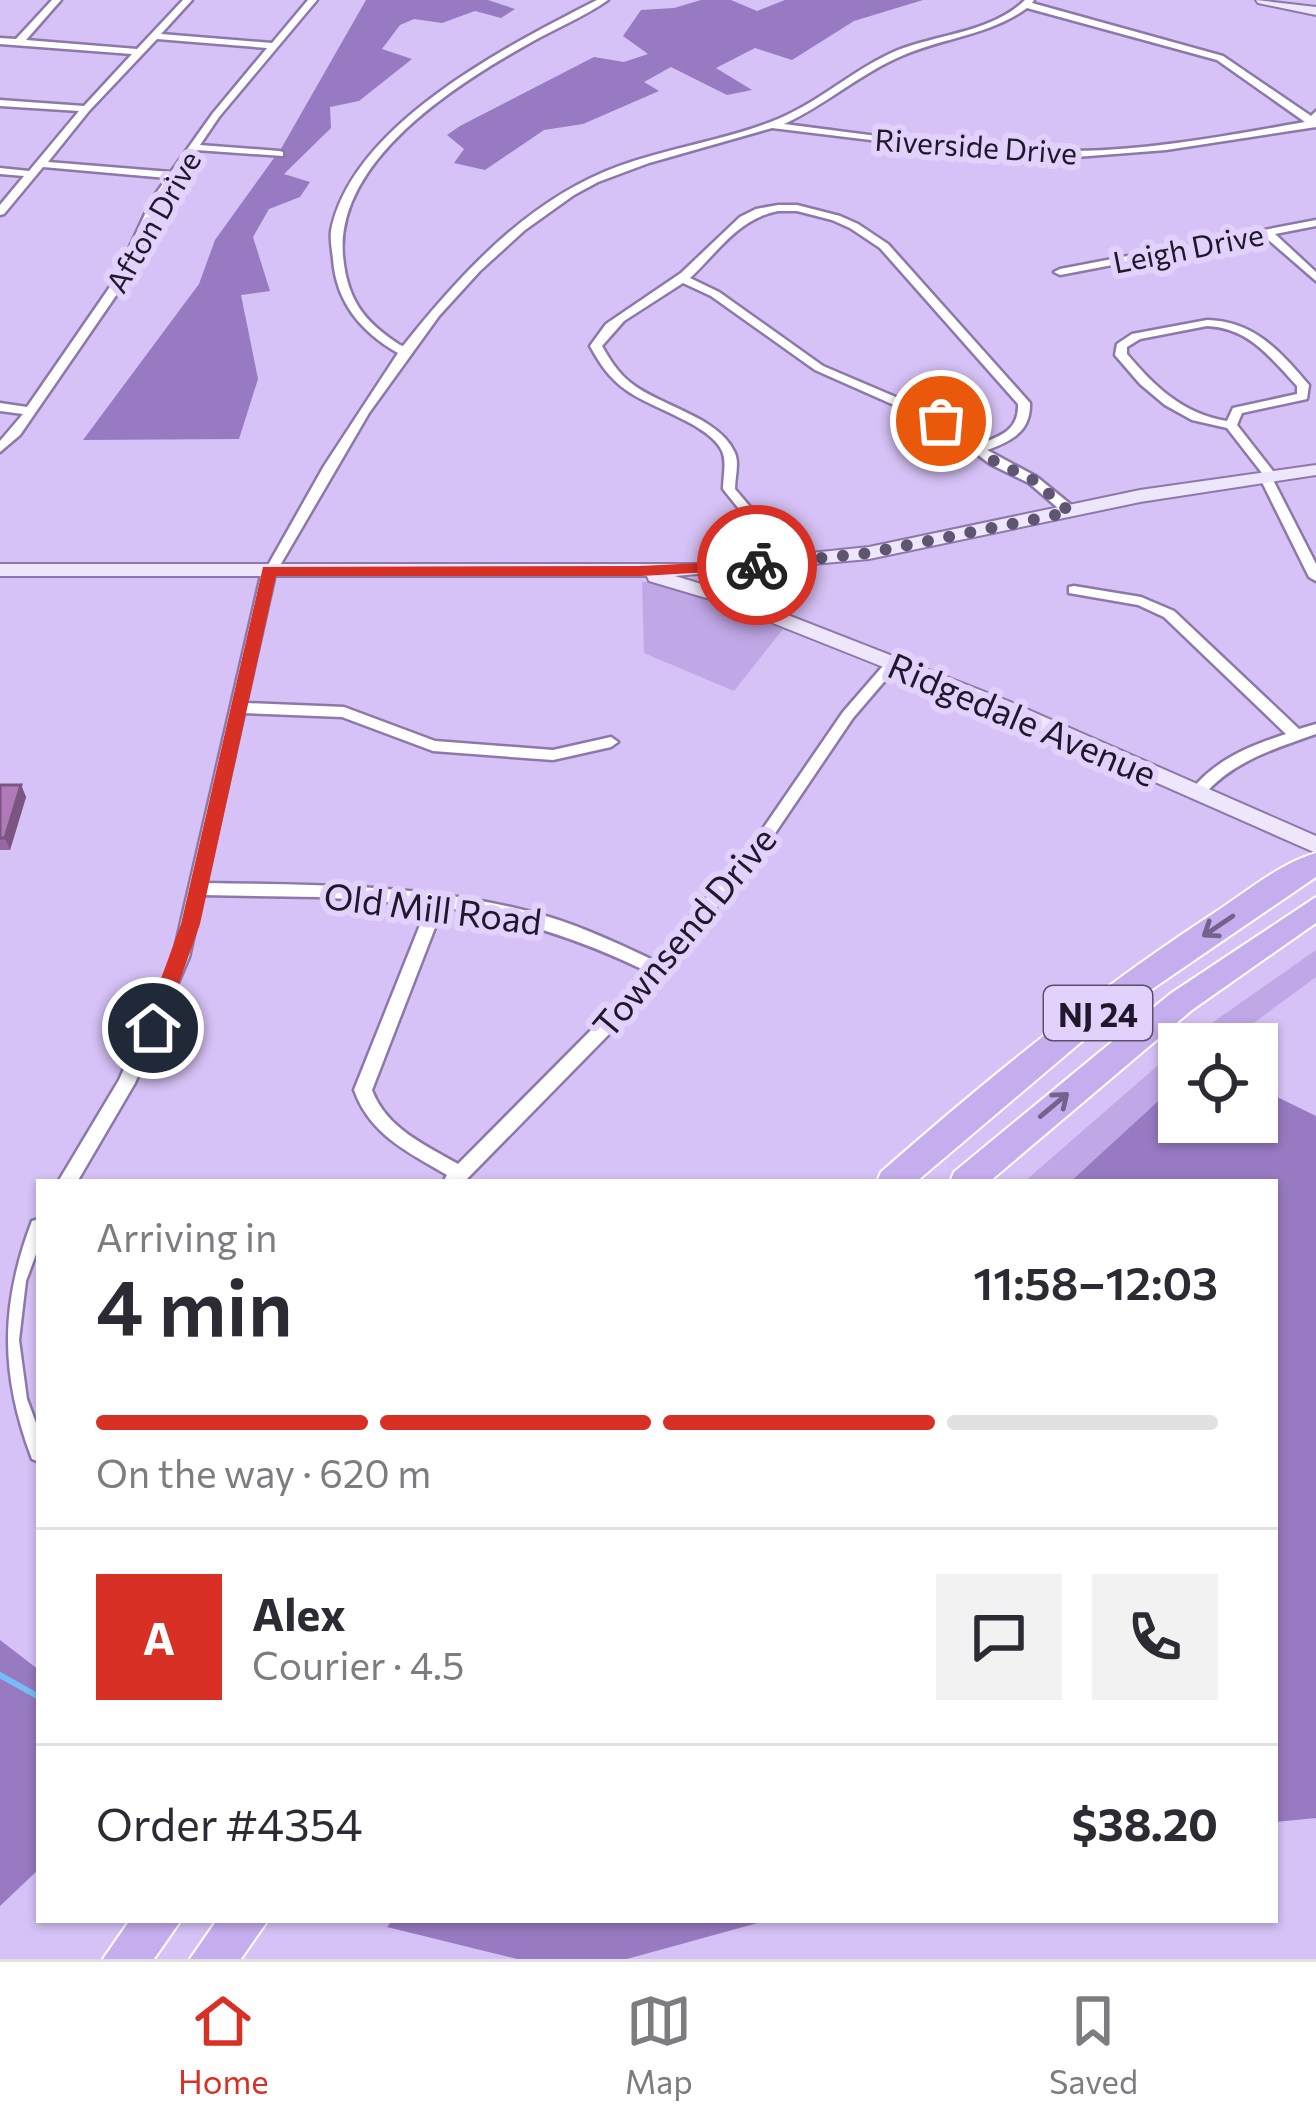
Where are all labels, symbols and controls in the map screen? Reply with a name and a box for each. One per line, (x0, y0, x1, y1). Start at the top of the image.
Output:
street label: Riverside Drive (874, 119, 1078, 171)
street label: Afton Drive (97, 144, 207, 298)
street label: Leigh Drive (1110, 214, 1266, 280)
pin (890, 370, 992, 472)
icon: bag (908, 388, 974, 454)
courier (697, 505, 817, 625)
icon: bike (724, 532, 790, 598)
street label: Ridgedale Avenue (882, 642, 1164, 794)
street label: Townsend Drive (582, 817, 784, 1045)
street label: Old Mill Road (322, 872, 544, 942)
one-way arrow (1201, 914, 1235, 939)
pin (102, 977, 204, 1079)
road number: NJ 24 (1044, 986, 1152, 1040)
icon: home (120, 995, 186, 1061)
map controls (1158, 1023, 1278, 1143)
button: locate (1158, 1023, 1278, 1143)
one-way arrow (1038, 1092, 1069, 1120)
text: Arriving in (96, 1212, 277, 1260)
text: 11:58–12:03 (973, 1254, 1218, 1309)
text: 4 min (96, 1257, 293, 1352)
text: On the way · 620 m (96, 1448, 431, 1496)
button: chat (936, 1574, 1062, 1700)
button: phone (1092, 1574, 1218, 1700)
text: Alex (252, 1585, 346, 1640)
text: A (143, 1609, 175, 1664)
text: Courier · 4.5 (252, 1640, 464, 1688)
text: Order #4354 (96, 1795, 363, 1850)
text: $38.20 (1072, 1795, 1218, 1850)
tab: Home (178, 1988, 269, 2101)
tab: Map (625, 1988, 693, 2101)
tab: Saved (1049, 1988, 1138, 2101)

